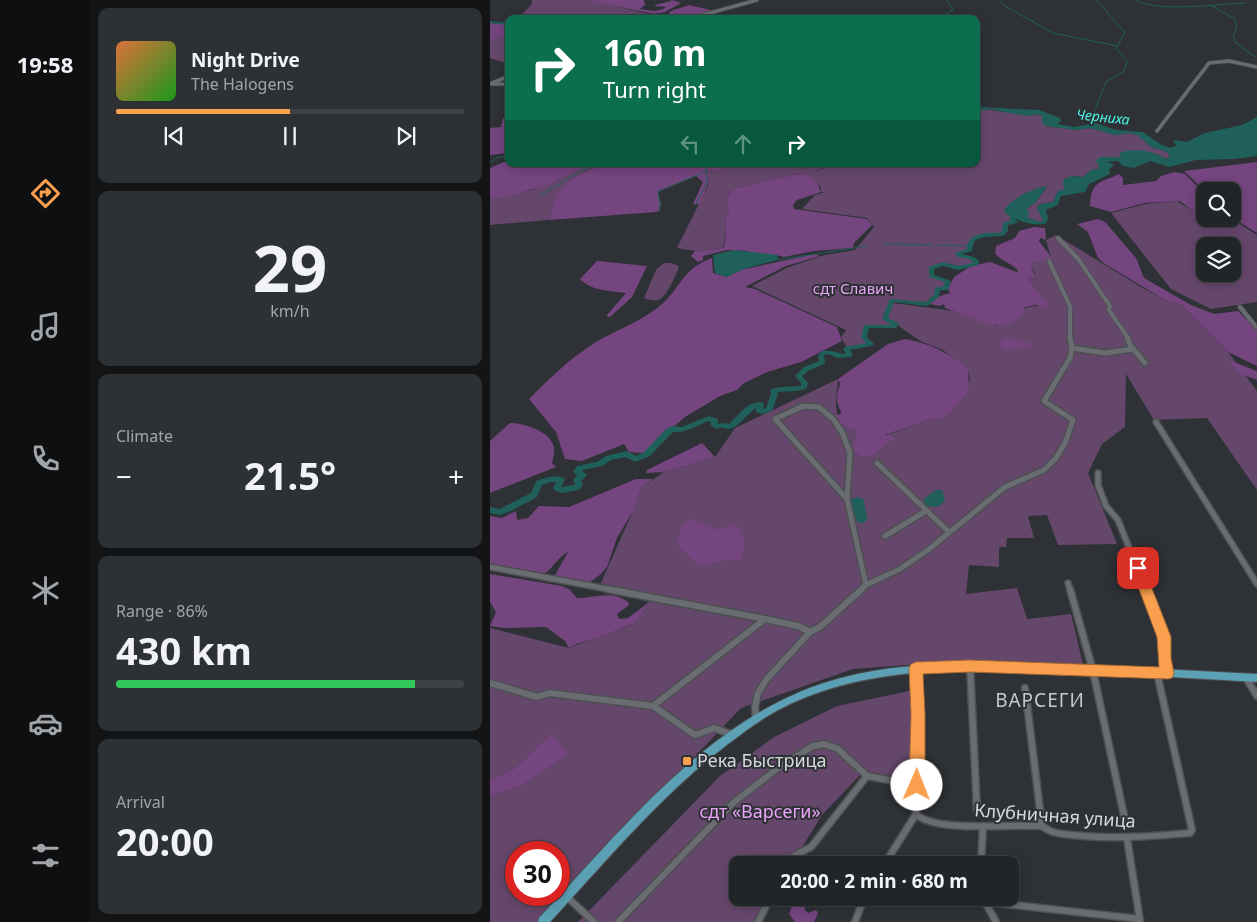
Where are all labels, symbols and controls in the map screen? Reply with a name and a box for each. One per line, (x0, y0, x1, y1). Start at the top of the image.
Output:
text: 160 m (603, 29, 706, 76)
icon: right (520, 35, 585, 100)
text: Night Drive (191, 47, 300, 73)
text: 19:58 (17, 49, 73, 79)
text: The Halogens (191, 73, 294, 95)
text: Turn right (603, 74, 706, 104)
water label: Черниха (1075, 104, 1131, 129)
icon: previous (160, 122, 188, 150)
icon: pause (276, 122, 304, 150)
icon: next (392, 122, 420, 150)
icon: left (676, 130, 704, 158)
icon: ahead (729, 130, 757, 158)
icon: right (782, 130, 810, 158)
icon: directions (28, 176, 63, 211)
map controls (1196, 182, 1241, 282)
button: search (1196, 182, 1241, 227)
text: 29 (253, 223, 327, 311)
button: layers (1196, 237, 1241, 282)
park label: сдт Славич (813, 278, 893, 298)
text: km/h (270, 300, 310, 322)
icon: music (28, 309, 63, 344)
text: Climate (116, 425, 173, 447)
icon: phone (28, 441, 63, 476)
text: 21.5° (244, 449, 336, 501)
text: − (116, 457, 132, 495)
text: + (448, 457, 464, 495)
pin (1117, 547, 1159, 589)
icon: arrive (1124, 554, 1152, 582)
icon: climate (28, 573, 63, 608)
text: Range · 86% (116, 600, 208, 622)
text: 430 km (116, 624, 252, 676)
district label: ВАРСЕГИ (995, 687, 1085, 713)
icon: car (28, 706, 63, 741)
place label: Река Быстрица (697, 748, 827, 772)
marker: Река Быстрица (681, 755, 693, 767)
position arrow (890, 758, 942, 810)
text: Arrival (116, 791, 165, 813)
street label: Клубничная улица (974, 797, 1137, 833)
park label: сдт «Варсеги» (699, 799, 821, 823)
text: 20:00 (116, 815, 214, 867)
icon: filters (28, 838, 63, 873)
speed limit sign: 30 (505, 841, 570, 906)
text: 20:00 · 2 min · 680 m (780, 868, 968, 894)

